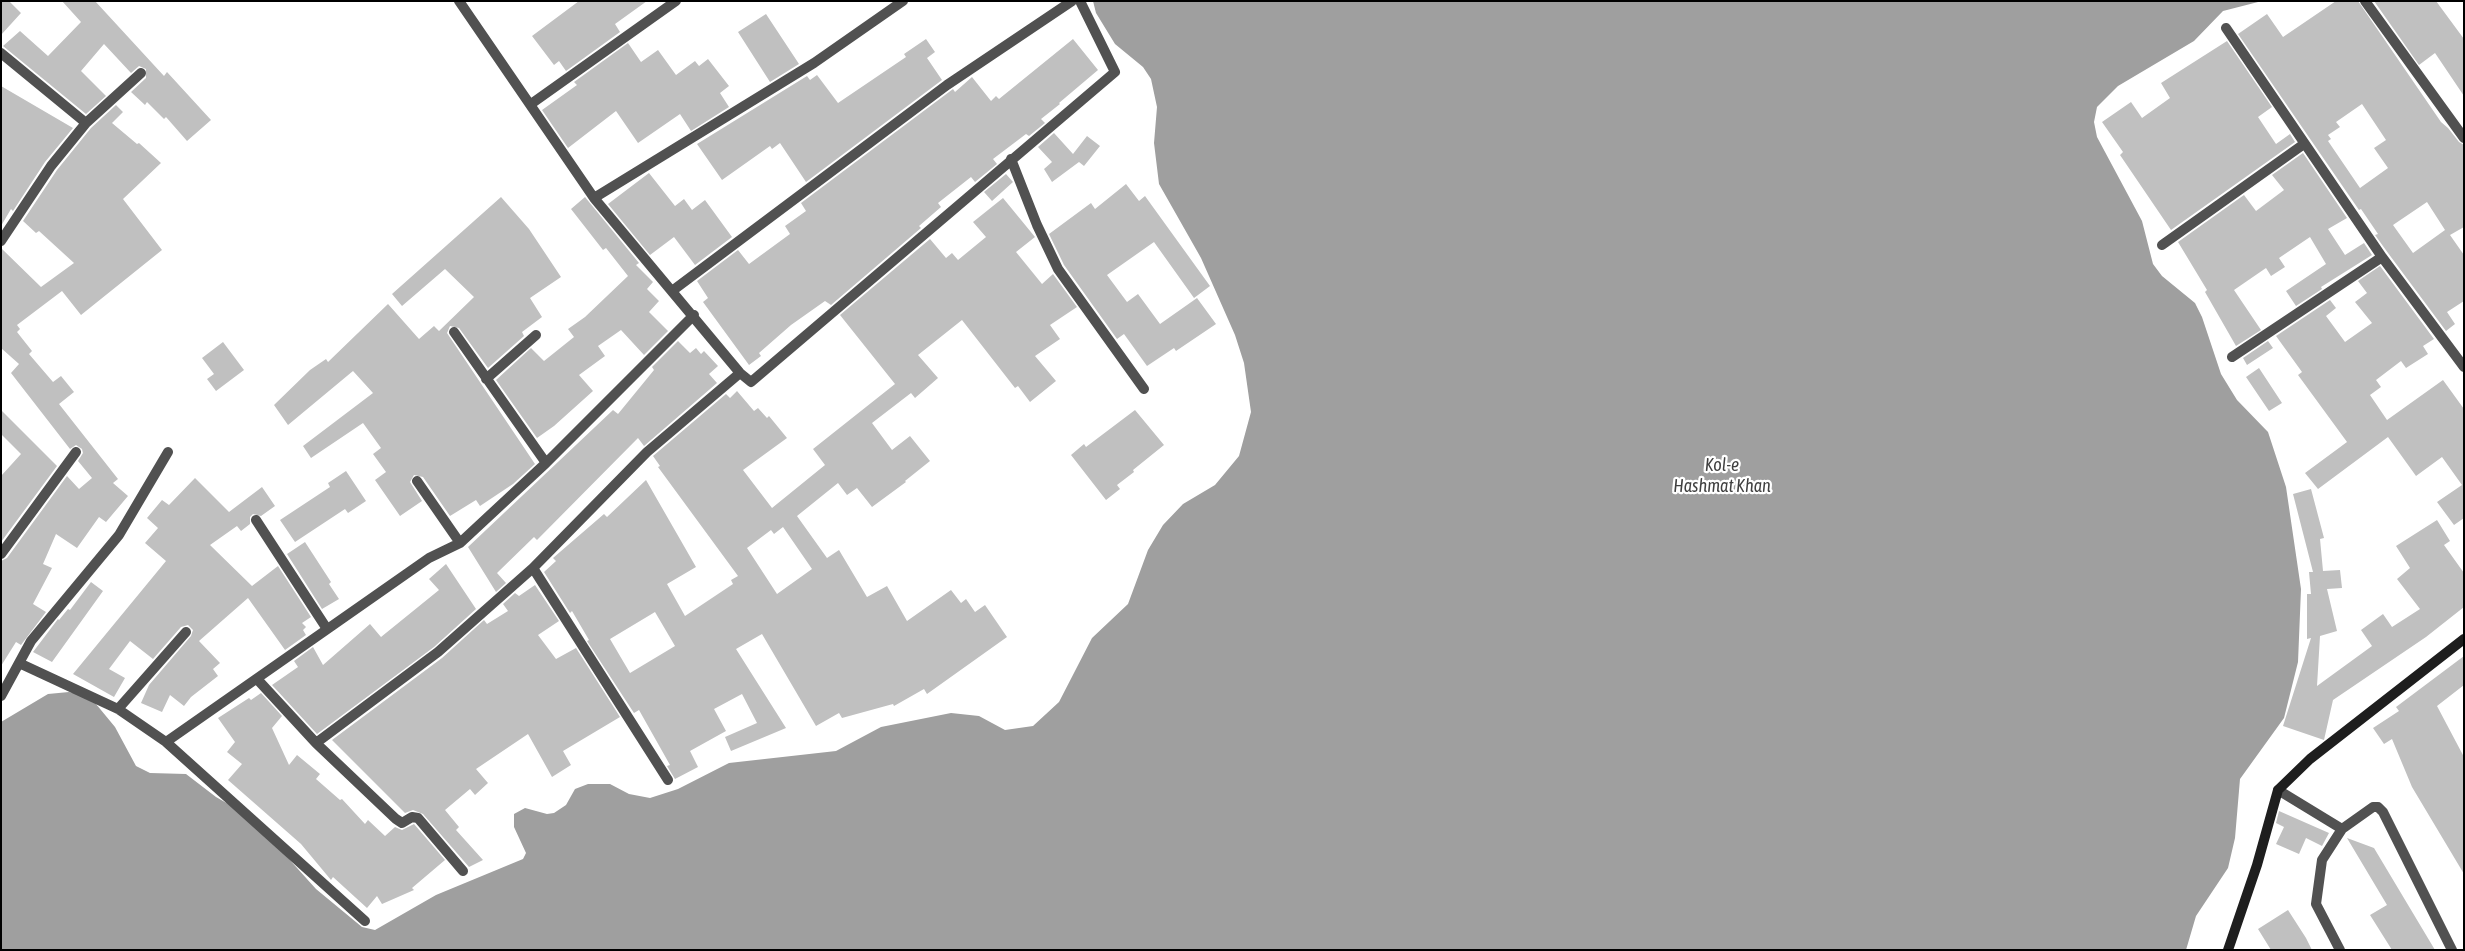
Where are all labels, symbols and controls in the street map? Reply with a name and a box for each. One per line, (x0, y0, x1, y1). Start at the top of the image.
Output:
water label: Kol-e Hashmat Khan (1673, 454, 1771, 496)

